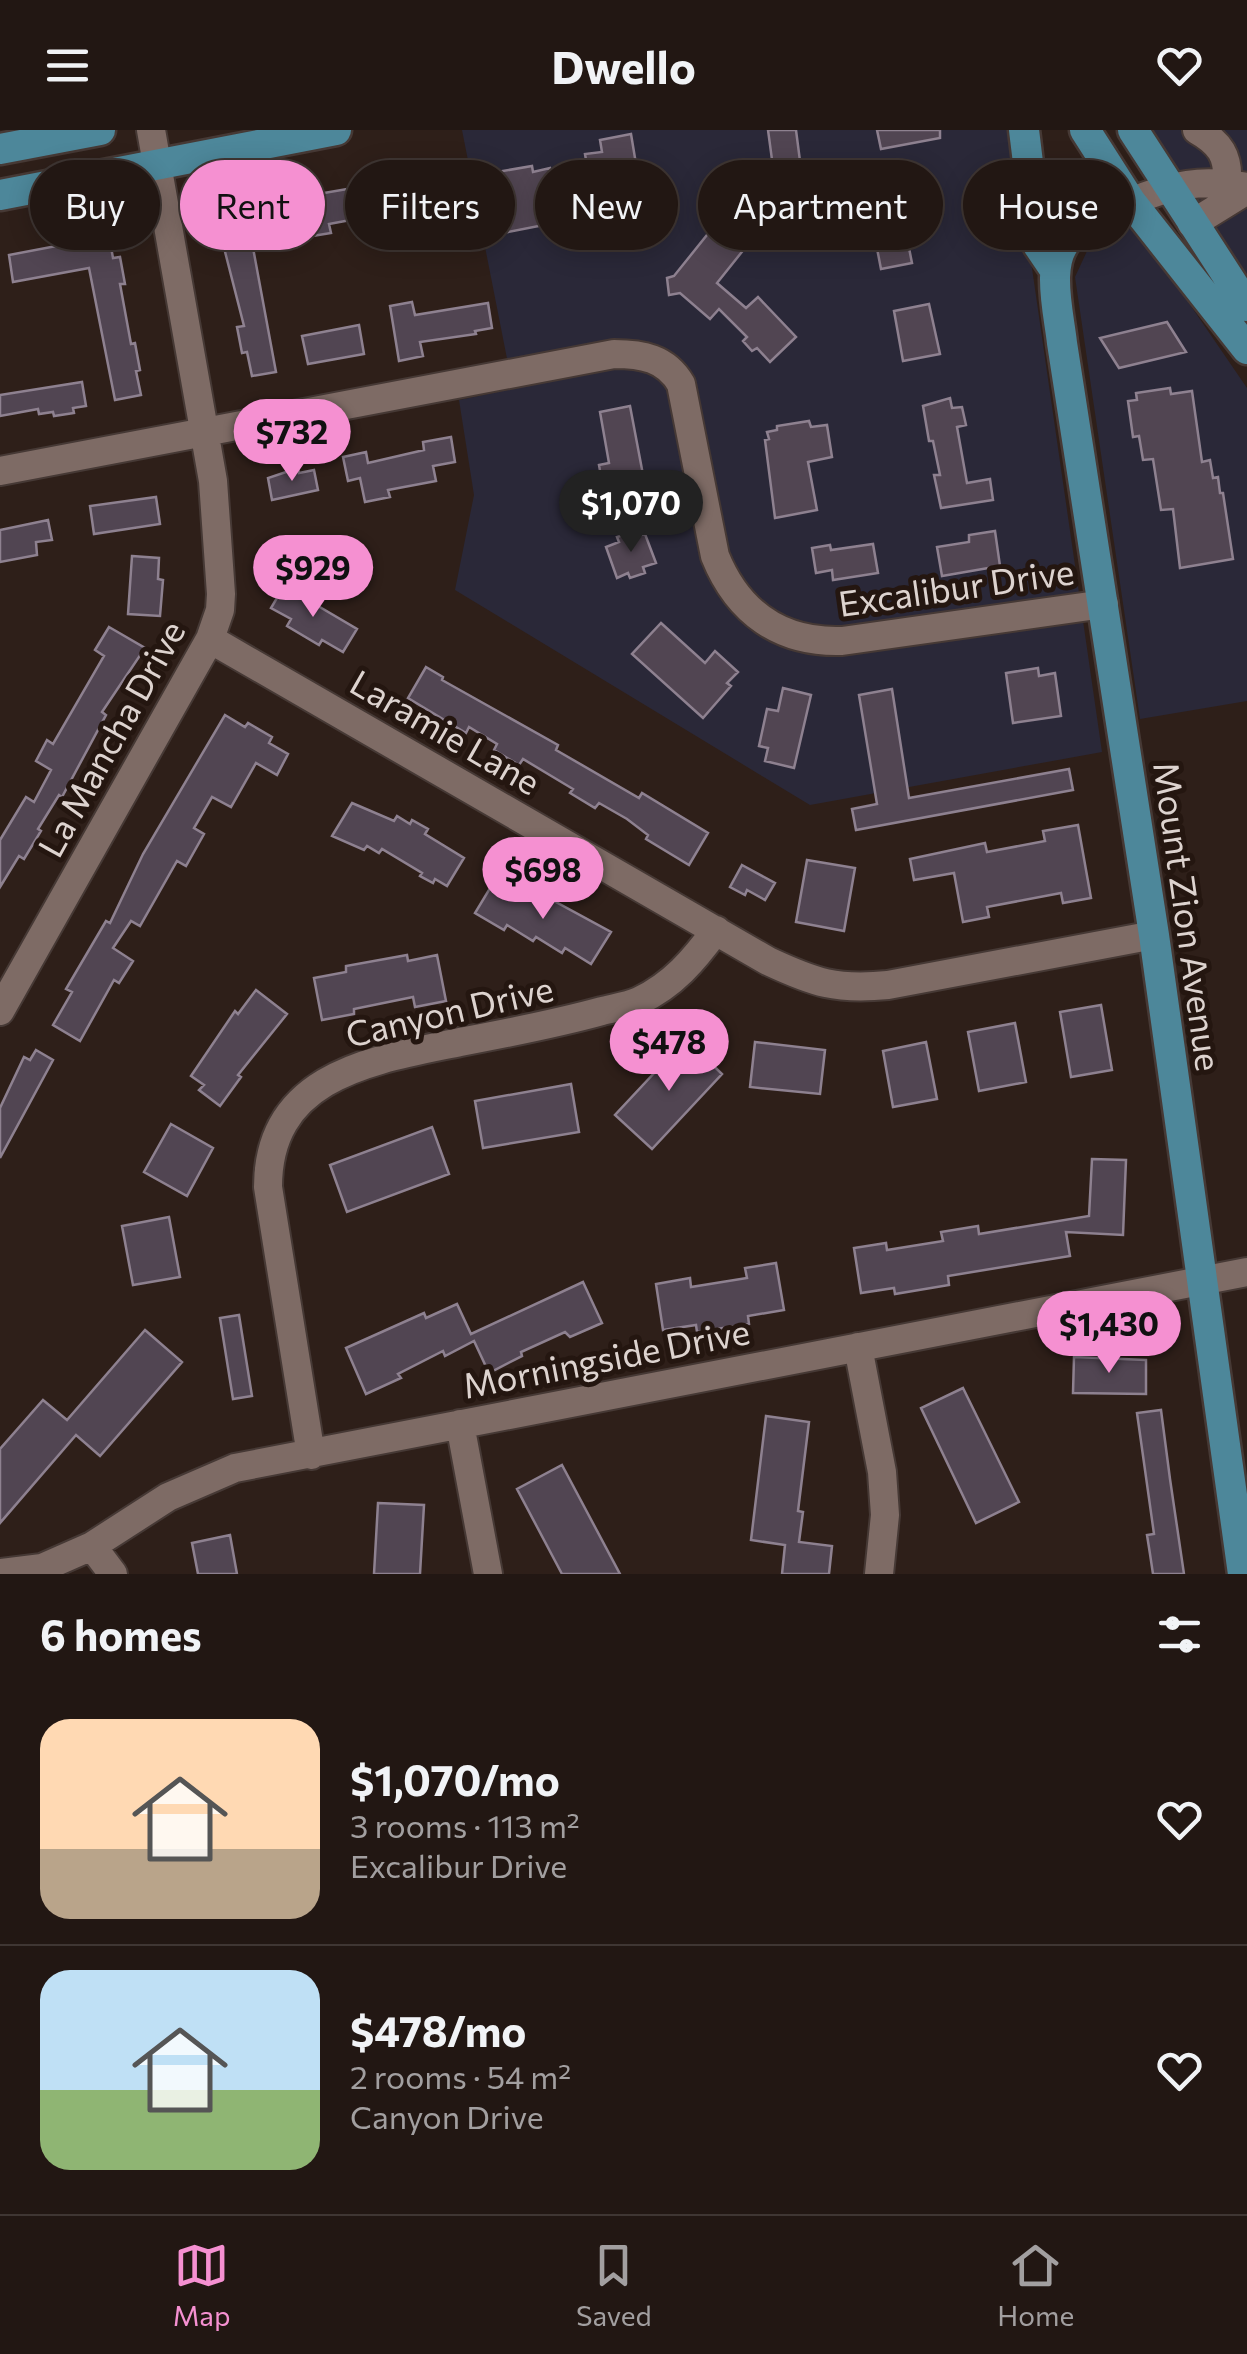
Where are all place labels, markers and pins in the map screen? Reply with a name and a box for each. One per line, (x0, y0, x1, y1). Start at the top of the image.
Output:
pin: $732 (233, 399, 351, 484)
pin: $1,070 (550, 470, 712, 555)
pin: $929 (254, 535, 372, 620)
pin: $698 (484, 837, 602, 922)
pin: $478 (610, 1009, 728, 1094)
pin: $1,430 (1028, 1291, 1190, 1376)

